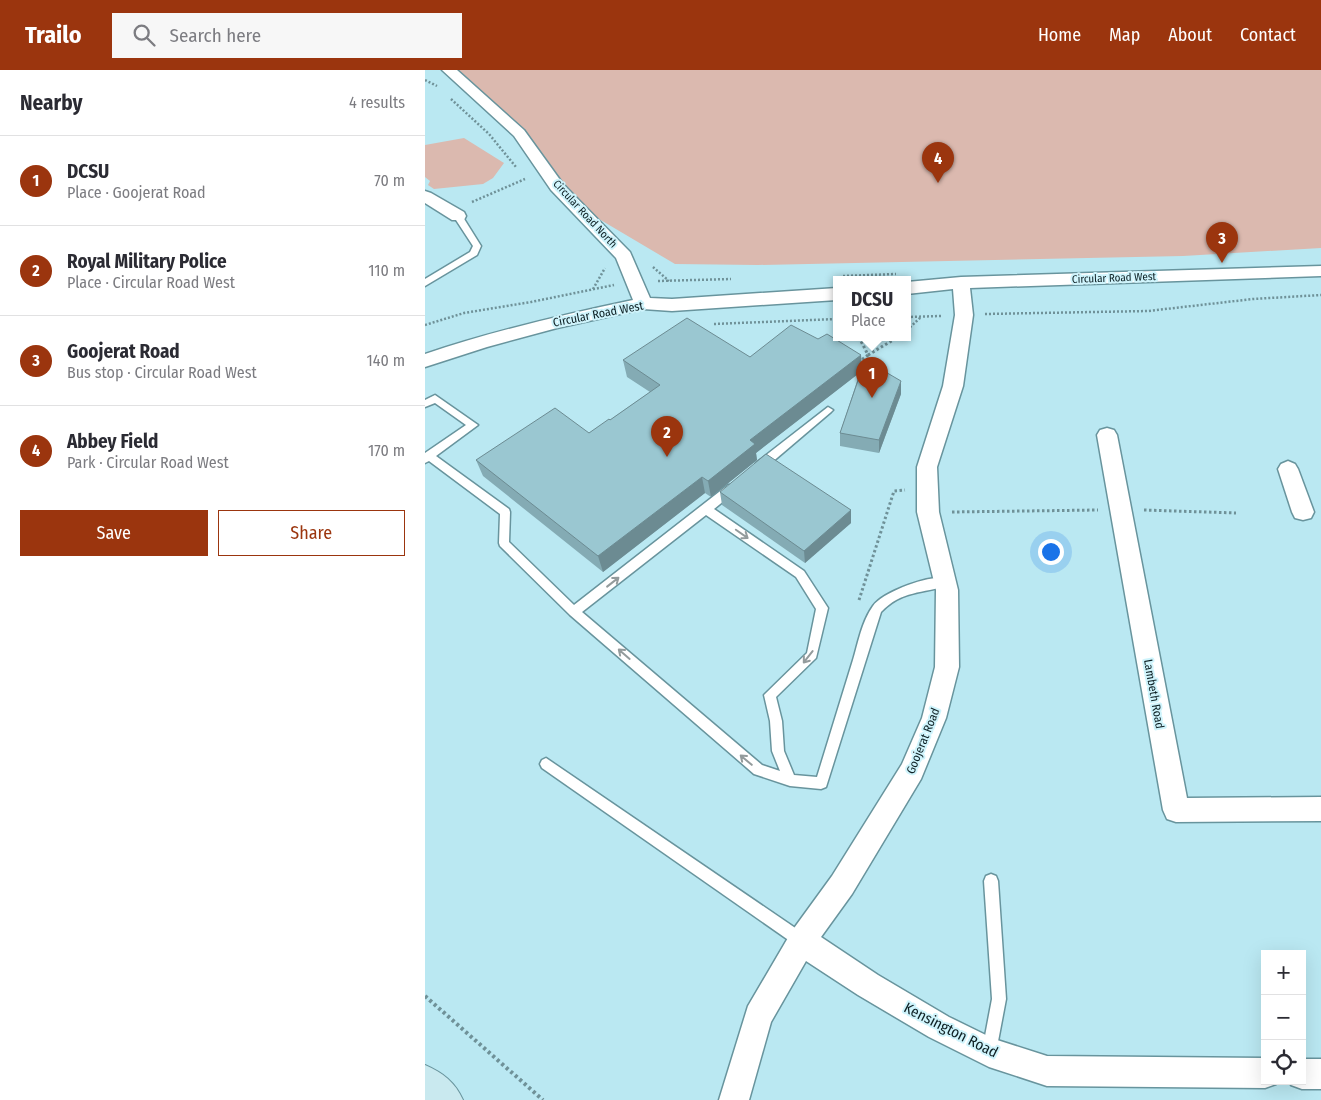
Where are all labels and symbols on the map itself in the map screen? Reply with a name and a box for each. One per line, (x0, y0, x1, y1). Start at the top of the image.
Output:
pin: 4 (922, 142, 954, 183)
street label: Circular Road North (550, 177, 620, 251)
pin: 3 (1206, 222, 1238, 263)
street label: Circular Road West (1072, 270, 1157, 286)
street label: Circular Road West (552, 298, 644, 330)
pin: 1 (856, 357, 888, 398)
pin: 2 (651, 416, 683, 457)
one-way arrow (735, 529, 749, 539)
your location (1038, 539, 1064, 565)
one-way arrow (606, 577, 619, 588)
one-way arrow (617, 648, 630, 659)
one-way arrow (803, 651, 814, 664)
street label: Lambeth Road (1141, 658, 1167, 730)
street label: Goojerat Road (903, 706, 943, 776)
one-way arrow (740, 755, 753, 766)
street label: Kensington Road (901, 999, 1001, 1061)

